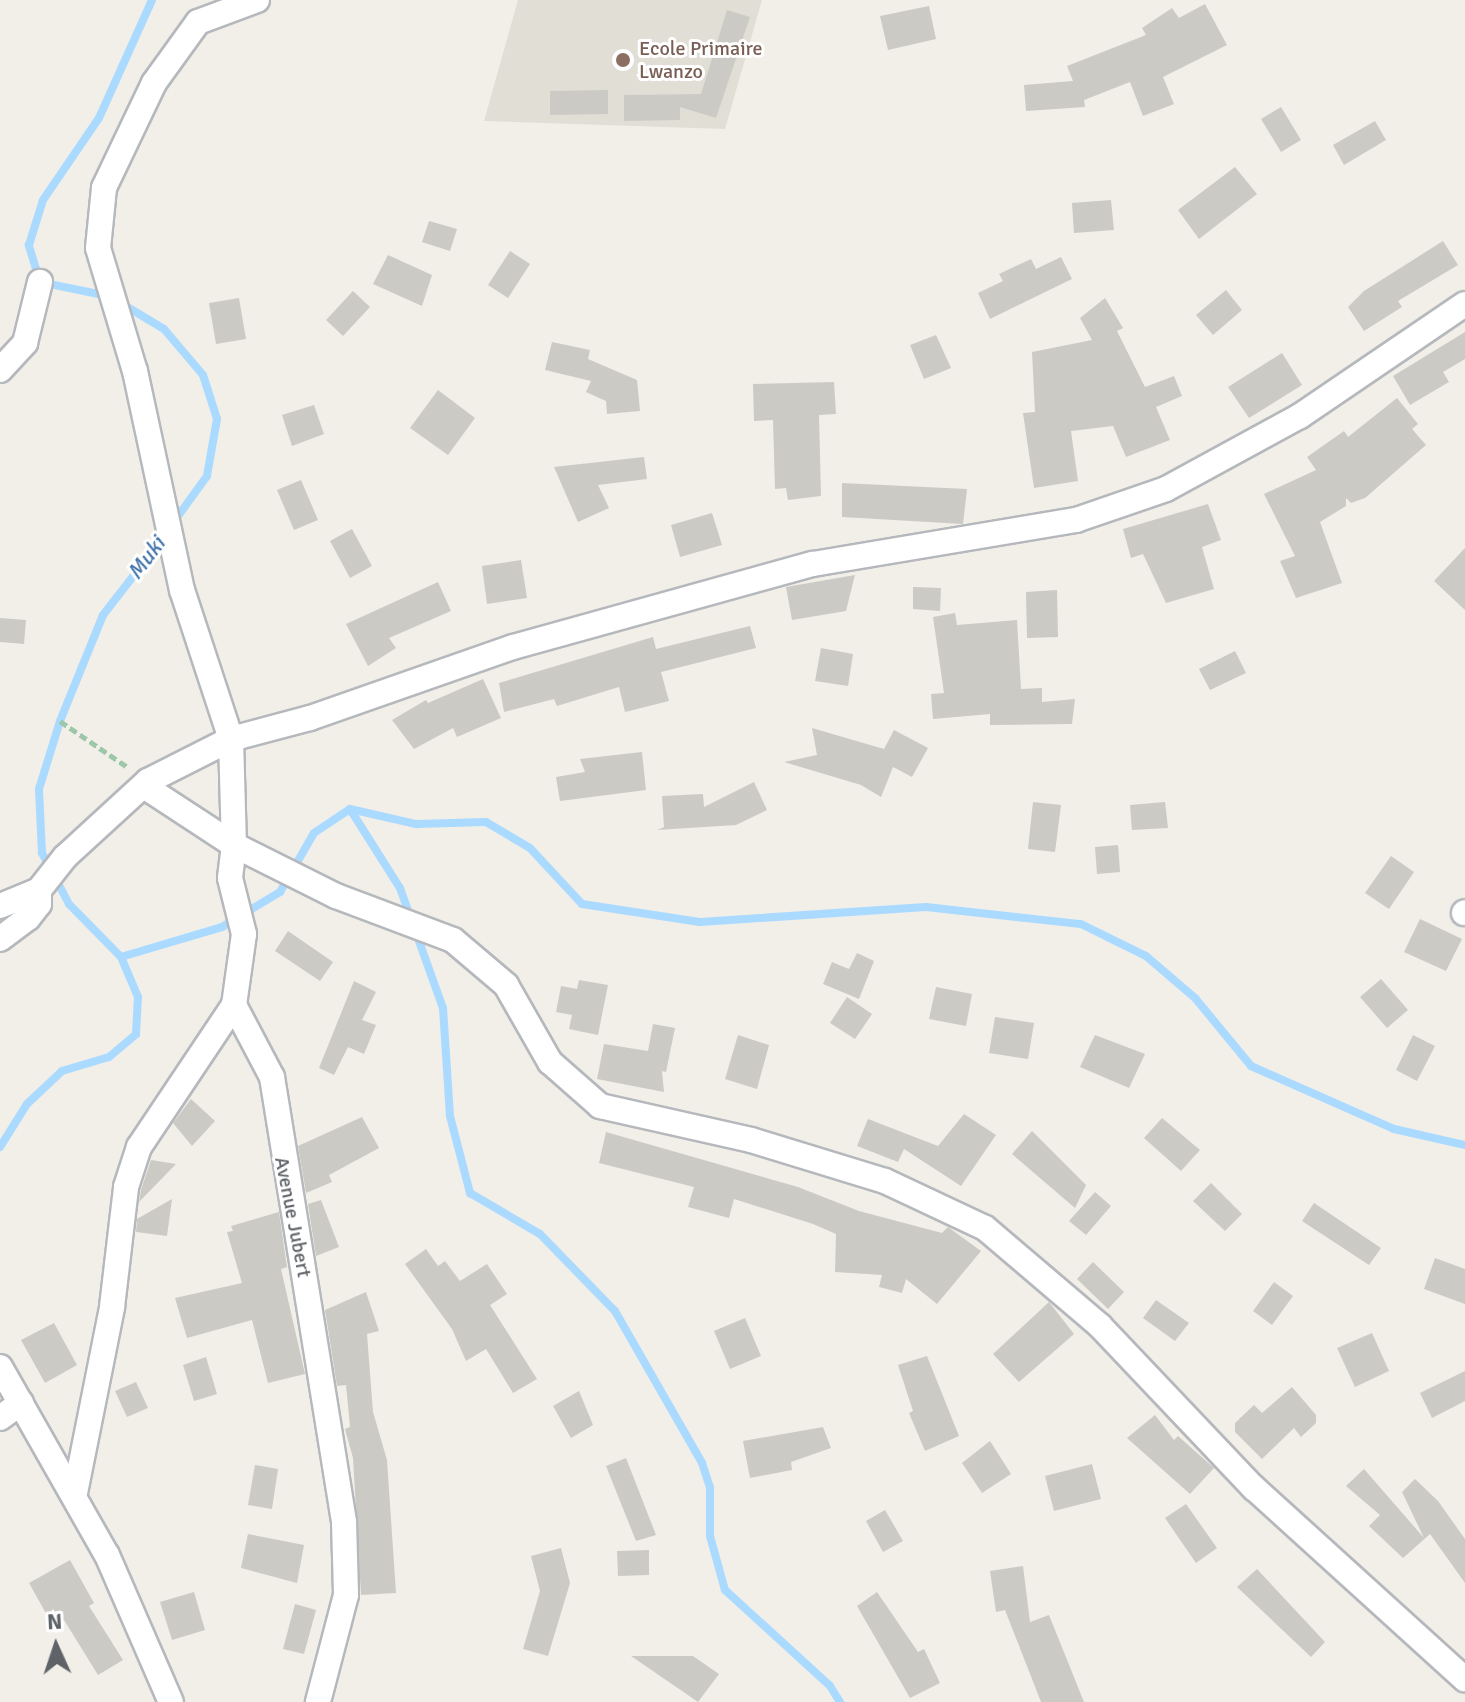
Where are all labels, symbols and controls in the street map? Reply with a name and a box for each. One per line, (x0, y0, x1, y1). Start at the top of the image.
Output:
place label: Ecole Primaire Lwanzo (639, 36, 763, 83)
marker: Ecole Primaire Lwanzo (614, 51, 632, 69)
water label: Muki (121, 531, 171, 585)
street label: Avenue Jubert (270, 1155, 316, 1279)
north arrow (16, 1606, 96, 1686)
text: N (46, 1608, 63, 1635)

